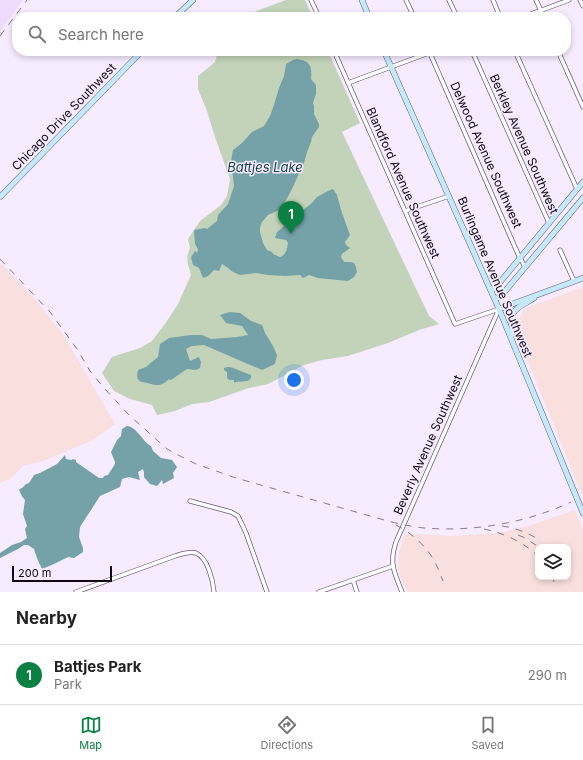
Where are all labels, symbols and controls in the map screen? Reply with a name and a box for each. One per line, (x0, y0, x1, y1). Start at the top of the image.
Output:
search box (12, 12, 571, 56)
icon: search (26, 23, 48, 45)
text: Search here (58, 25, 144, 44)
street label: Chicago Drive Southwest (8, 60, 119, 173)
street label: Berkley Avenue Southwest (487, 72, 562, 216)
street label: Delwood Avenue Southwest (447, 79, 526, 230)
street label: Blandford Avenue Southwest (363, 105, 444, 261)
water label: Battjes Lake (227, 159, 303, 175)
street label: Burlingame Avenue Southwest (455, 194, 536, 359)
pin: 1 (278, 201, 304, 234)
your location (284, 370, 304, 390)
street label: Beverly Avenue Southwest (390, 373, 465, 517)
map controls (535, 544, 571, 580)
button: layers (535, 544, 571, 580)
scale bar (12, 564, 112, 583)
text: 200 m (18, 566, 51, 580)
text: Nearby (16, 608, 77, 628)
text: Battjes Park (54, 657, 141, 676)
text: 1 (26, 667, 32, 683)
text: 290 m (528, 667, 567, 683)
text: Park (54, 676, 82, 692)
tab: Map (79, 714, 102, 752)
tab: Directions (261, 714, 313, 752)
tab: Saved (472, 714, 504, 752)

